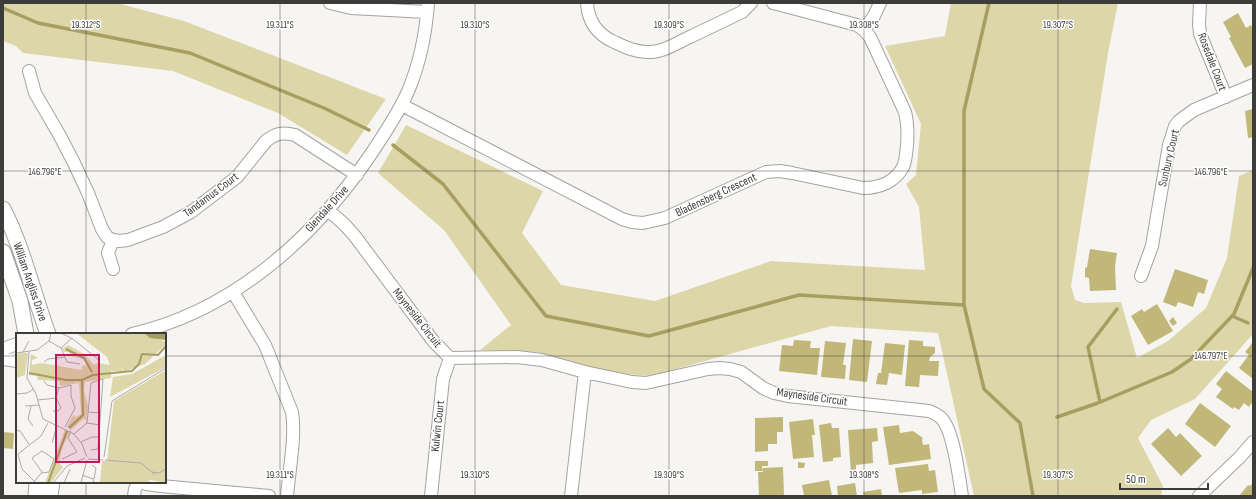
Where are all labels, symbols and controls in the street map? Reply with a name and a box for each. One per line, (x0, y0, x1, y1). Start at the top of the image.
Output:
text: 19.312°S (72, 19, 100, 31)
text: 19.311°S (266, 19, 294, 31)
text: 19.310°S (461, 19, 490, 31)
text: 19.309°S (654, 19, 684, 31)
text: 19.308°S (849, 19, 879, 31)
text: 19.307°S (1043, 19, 1073, 31)
street label: Rosedale Court (1194, 31, 1230, 94)
street label: Sunbury Court (1155, 128, 1183, 188)
text: 146.796°E (28, 166, 62, 178)
text: 146.796°E (1194, 166, 1228, 178)
street label: Tandamus Court (180, 169, 242, 221)
street label: Bladensberg Crescent (673, 170, 759, 220)
street label: Glendale Drive (302, 182, 352, 235)
street label: William Angliss Drive (9, 241, 51, 324)
street label: Mayneside Circuit (389, 285, 445, 351)
inset map (16, 333, 166, 483)
text: 146.797°E (1194, 350, 1228, 362)
street label: Mayneside Circuit (776, 385, 849, 409)
street label: Kulwin Court (428, 399, 448, 452)
scale bar (1120, 465, 1208, 491)
text: 19.311°S (266, 469, 294, 481)
text: 19.310°S (461, 469, 490, 481)
text: 19.309°S (654, 469, 684, 481)
text: 19.308°S (849, 469, 879, 481)
text: 19.307°S (1043, 469, 1073, 481)
text: 50 m (1126, 472, 1146, 487)

